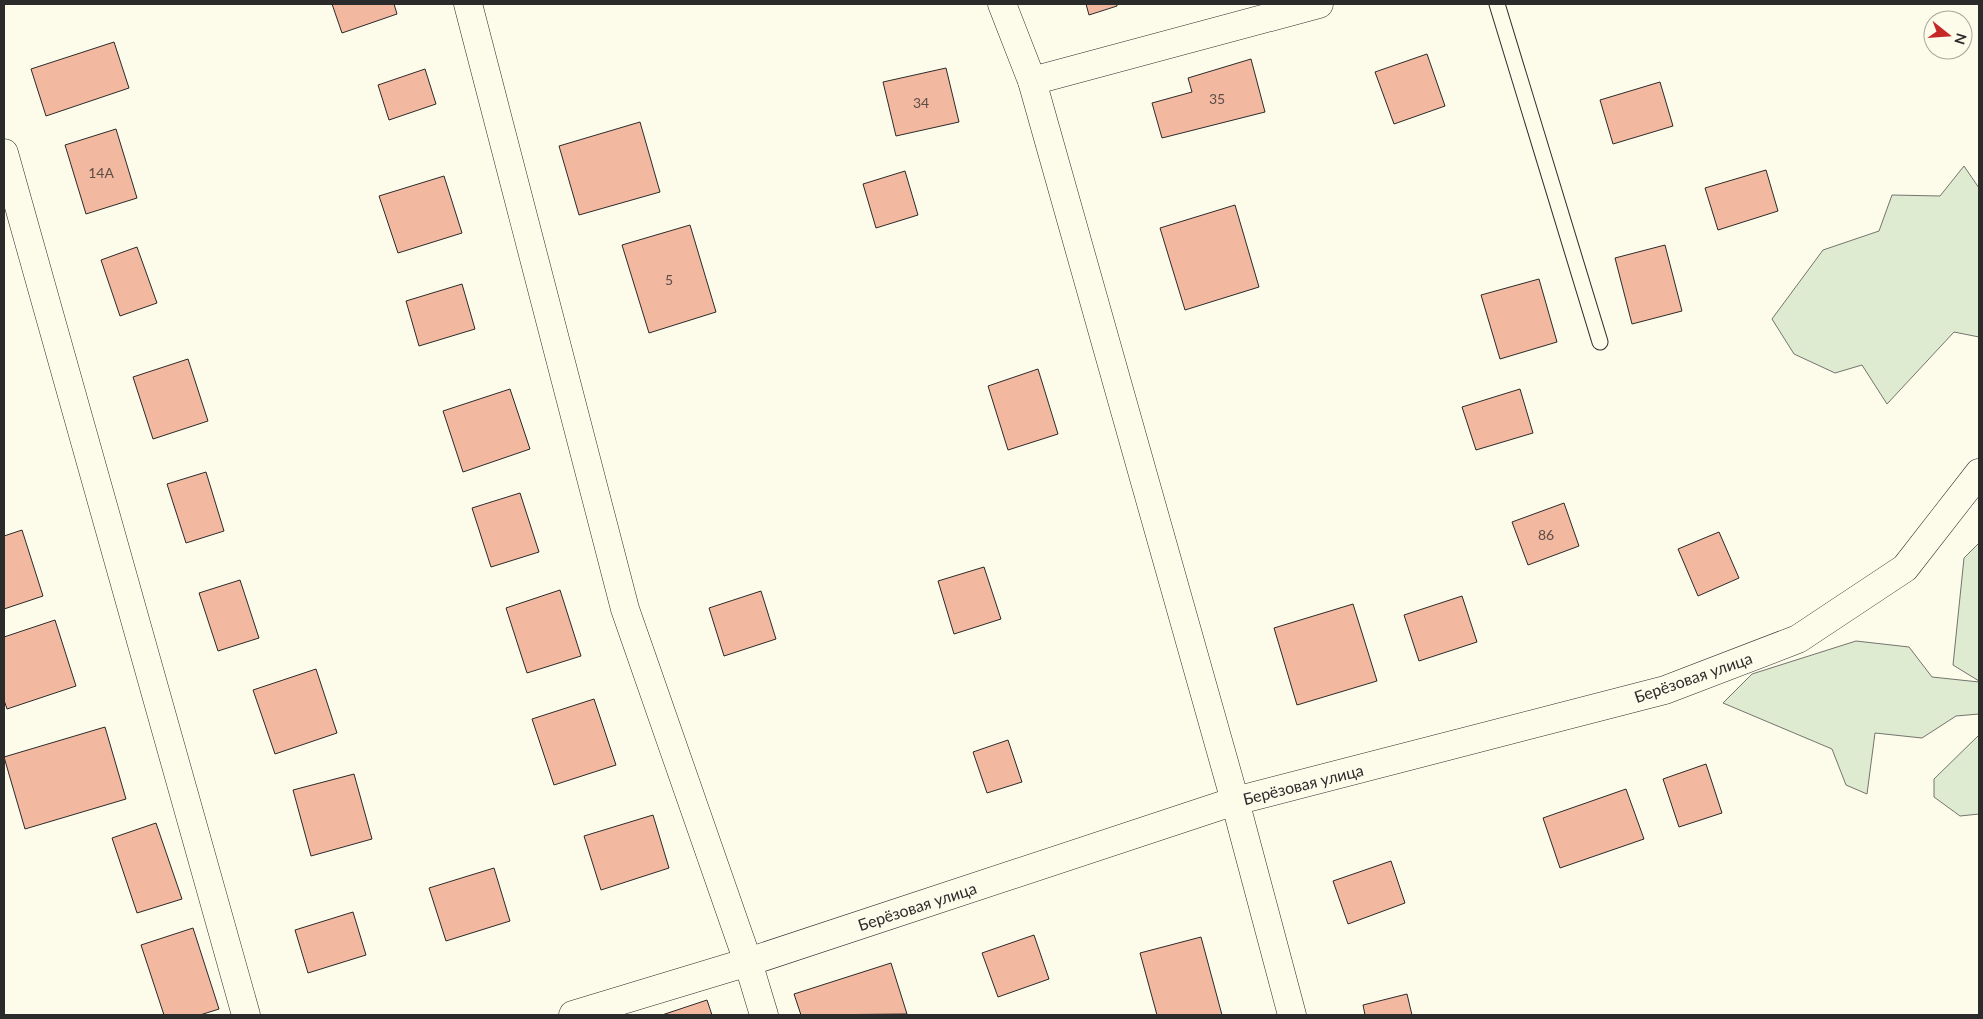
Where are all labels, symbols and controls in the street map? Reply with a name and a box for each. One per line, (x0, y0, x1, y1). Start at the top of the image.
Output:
north arrow (1923, 10, 1973, 60)
text: N (1951, 31, 1971, 47)
house number: 35 (1209, 90, 1225, 107)
house number: 34 (913, 94, 929, 111)
house number: 14А (88, 164, 114, 181)
house number: 5 (665, 271, 673, 288)
house number: 86 (1538, 526, 1554, 543)
street label: Берёзовая улица (1631, 648, 1755, 706)
street label: Берёзовая улица (1241, 760, 1365, 808)
street label: Берёзовая улица (855, 878, 979, 934)

